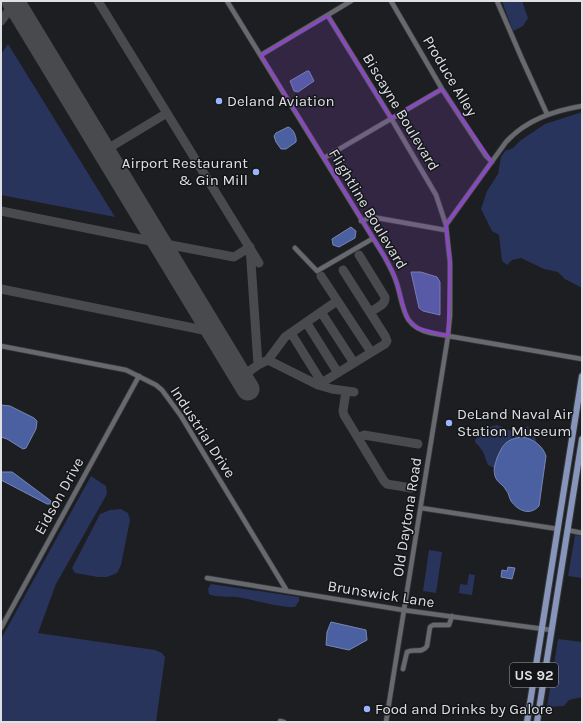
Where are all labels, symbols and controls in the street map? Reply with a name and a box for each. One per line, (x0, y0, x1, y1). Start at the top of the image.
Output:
street label: Produce Alley (419, 33, 481, 119)
street label: Biscayne Boulevard (359, 50, 443, 174)
place label: Deland Aviation (227, 92, 334, 110)
marker: Deland Aviation (214, 96, 224, 106)
street label: Flightline Boulevard (325, 146, 411, 272)
place label: Airport Restaurant & Gin Mill (122, 154, 248, 189)
marker: Airport Restaurant & Gin Mill (251, 167, 261, 177)
street label: Industrial Drive (167, 383, 239, 481)
place label: DeLand Naval Air Station Museum (457, 405, 573, 440)
marker: DeLand Naval Air Station Museum (444, 418, 454, 428)
street label: Eidson Drive (30, 454, 88, 538)
street label: Old Daytona Road (389, 456, 425, 578)
street label: Brunswick Lane (326, 577, 436, 611)
road number: US 92 (510, 663, 558, 687)
place label: Food and Drinks by Galore (375, 700, 553, 718)
marker: Food and Drinks by Galore (362, 704, 372, 714)

